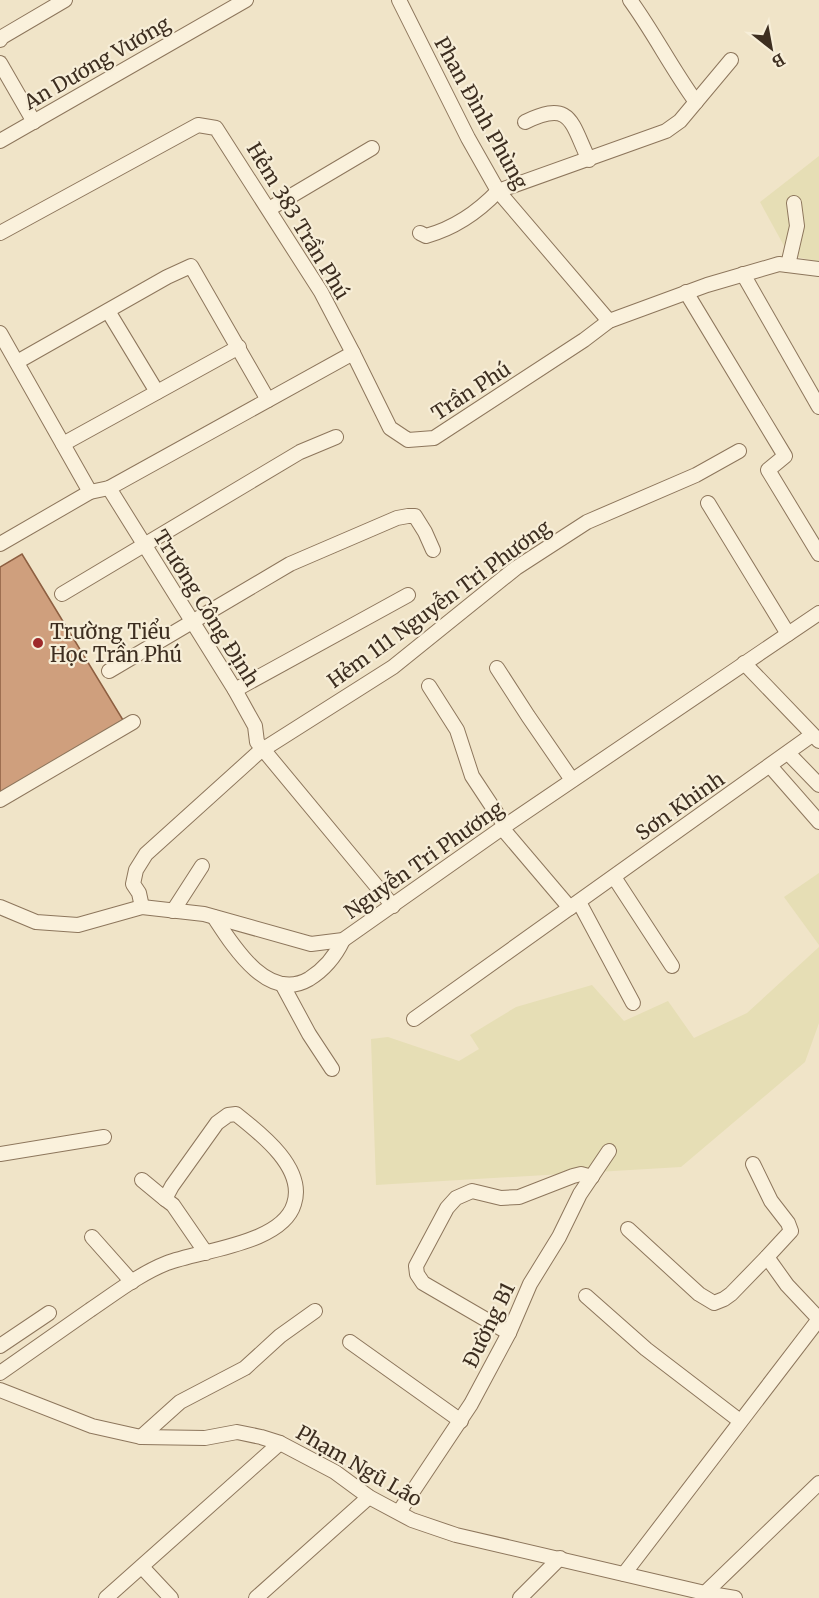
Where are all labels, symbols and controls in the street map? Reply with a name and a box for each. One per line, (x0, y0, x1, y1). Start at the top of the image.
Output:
street label: An Dương Vương (18, 11, 174, 115)
north arrow (741, 18, 801, 78)
street label: Phan Đình Phùng (429, 32, 534, 193)
text: B (769, 49, 789, 72)
street label: Hẻm 383 Trần Phú (242, 138, 355, 304)
street label: Trần Phú (426, 356, 515, 425)
street label: Hẻm 111 Nguyễn Tri Phương (322, 513, 555, 693)
street label: Trương Công Định (148, 525, 265, 691)
place label: Trường Tiểu Học Trần Phú (50, 617, 182, 667)
marker: Trường Tiểu Học Trần Phú (31, 636, 45, 650)
street label: Sơn Khinh (631, 766, 729, 845)
street label: Nguyễn Tri Phương (339, 794, 508, 924)
street label: Đường B1 (457, 1278, 520, 1372)
street label: Phạm Ngũ Lão (292, 1419, 427, 1512)

